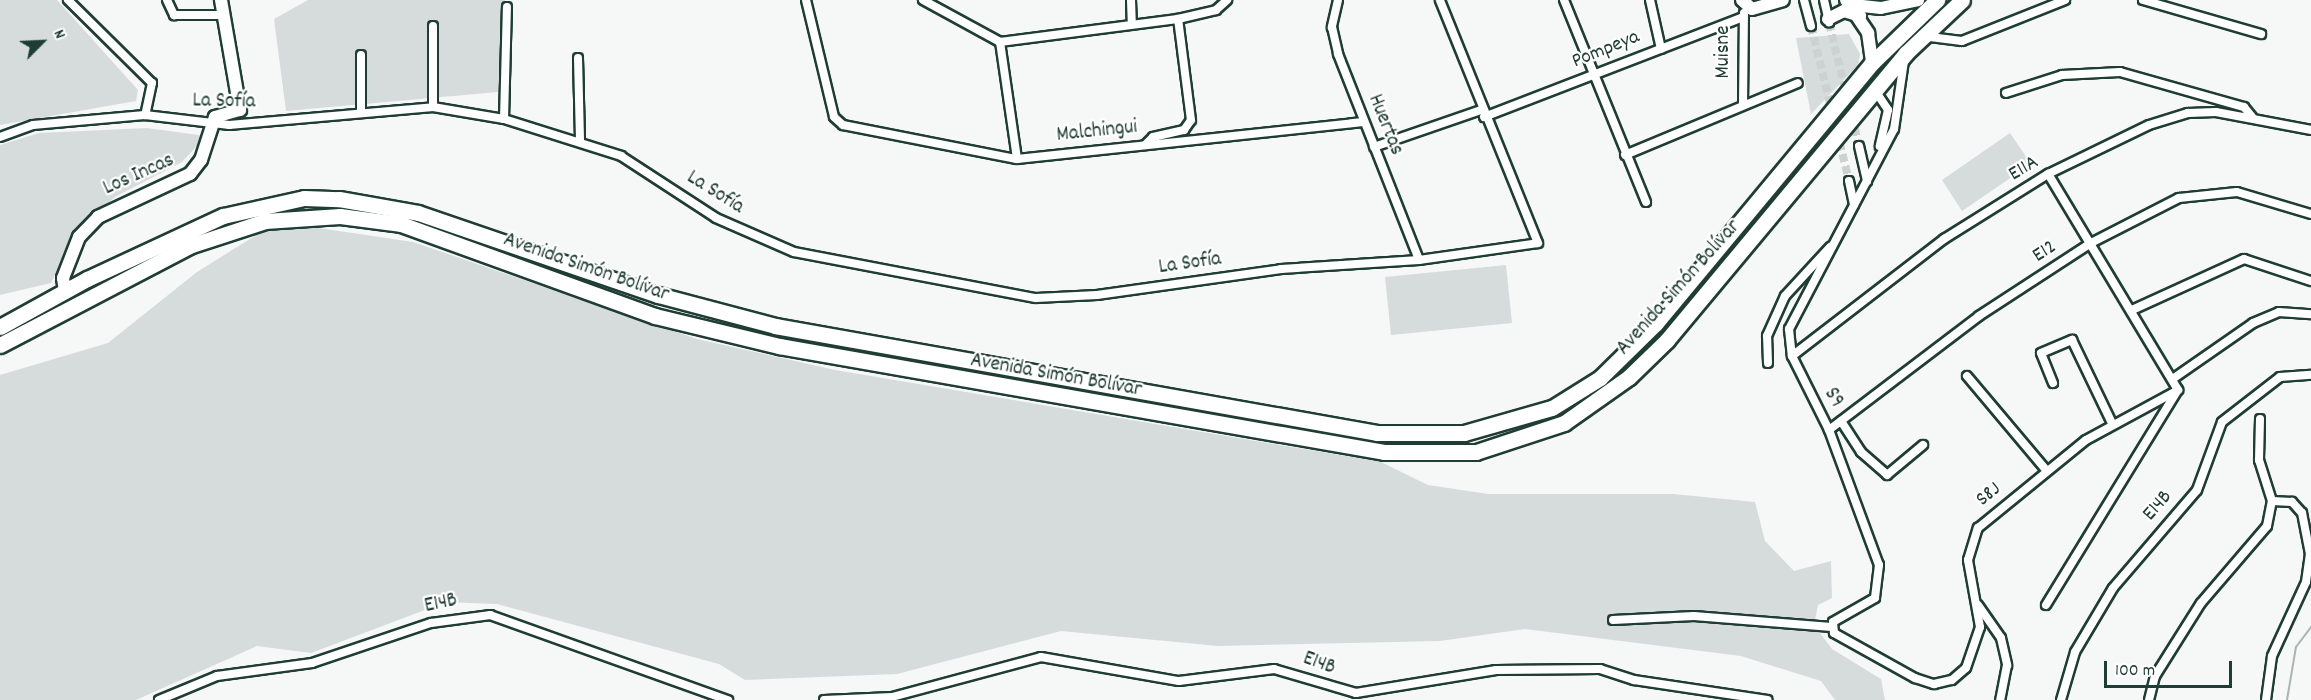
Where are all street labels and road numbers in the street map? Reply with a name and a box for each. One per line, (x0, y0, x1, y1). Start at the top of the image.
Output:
street label: Pompeya (1569, 25, 1643, 75)
street label: Muisne (1711, 26, 1737, 78)
street label: La Sofía (192, 89, 256, 115)
street label: Huertas (1361, 91, 1409, 159)
street label: Malchingui (1055, 115, 1139, 149)
street label: Los Incas (100, 148, 178, 202)
street label: E11A (2005, 150, 2043, 188)
street label: La Sofía (682, 166, 748, 220)
street label: Avenida Simón Bolívar (1612, 215, 1746, 361)
street label: Avenida Simón Bolívar (500, 228, 672, 308)
street label: E12 (2028, 235, 2062, 269)
street label: La Sofía (1157, 247, 1223, 281)
street label: Avenida Simón Bolívar (968, 349, 1144, 403)
street label: S9 (1817, 384, 1849, 412)
street label: S8J (1971, 477, 2007, 513)
street label: E14B (2138, 485, 2178, 527)
street label: E14B (422, 588, 460, 620)
street label: E14B (1299, 647, 1339, 681)

